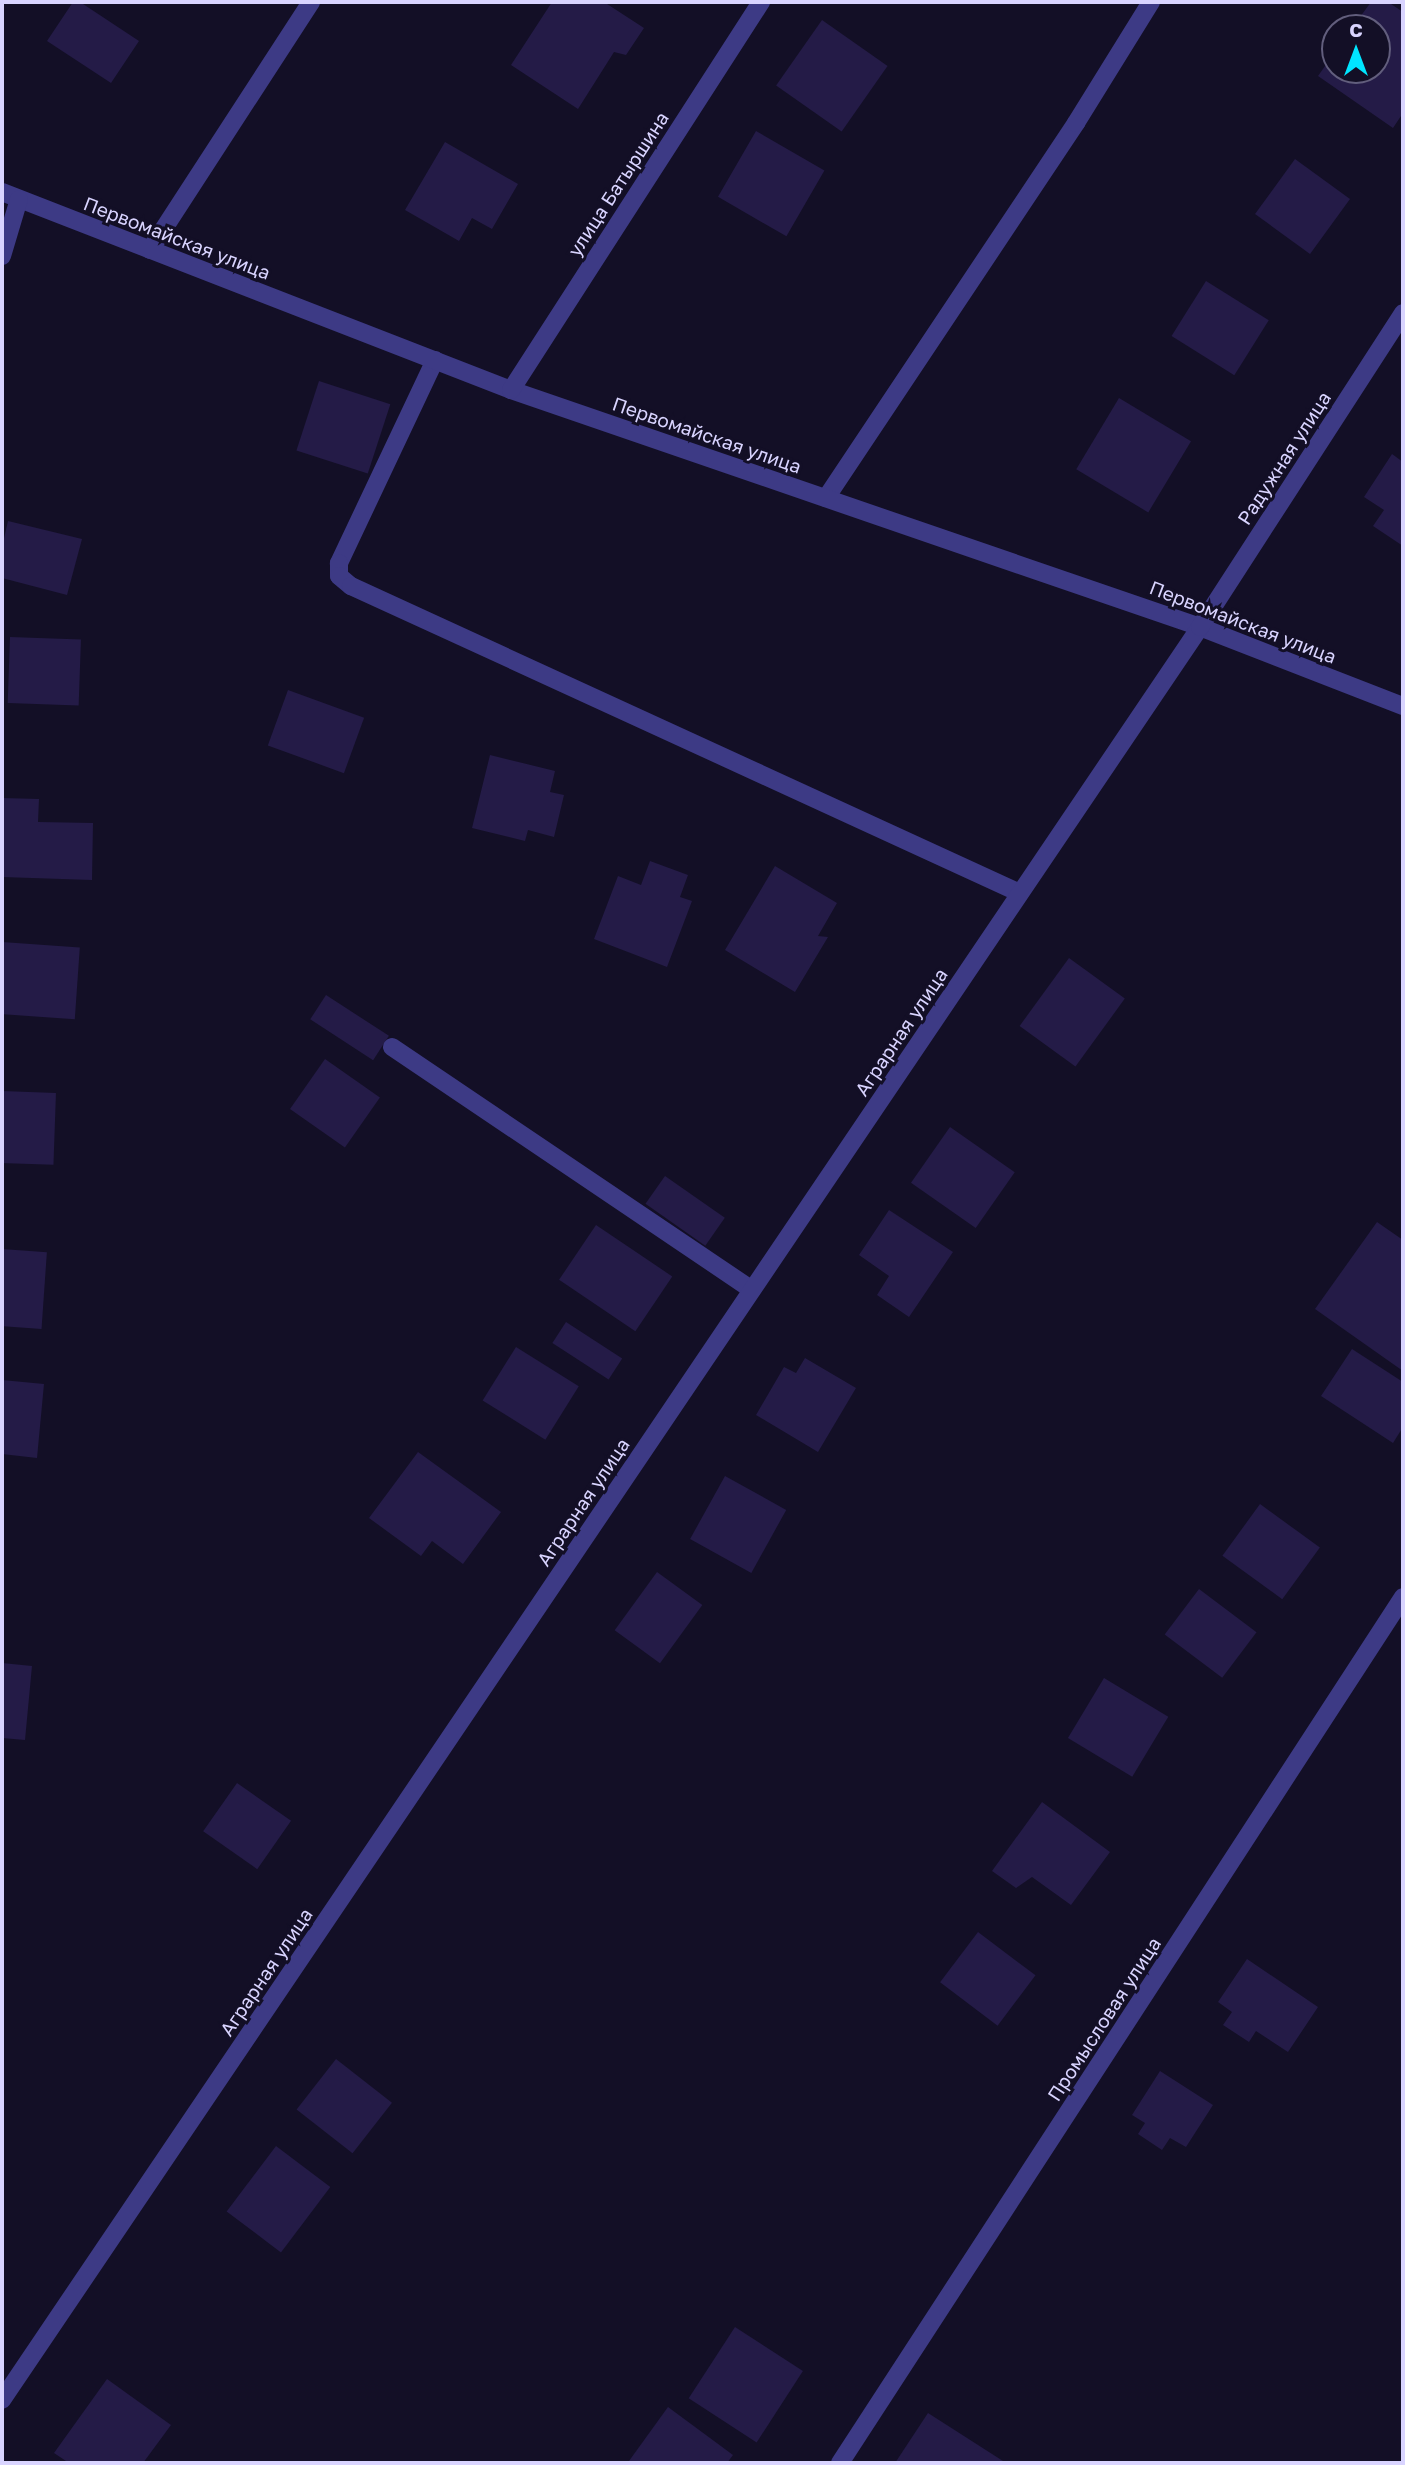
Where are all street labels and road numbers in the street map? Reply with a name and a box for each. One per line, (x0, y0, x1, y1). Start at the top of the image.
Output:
street label: улица Батыршина (563, 107, 673, 261)
street label: Первомайская улица (80, 192, 274, 284)
street label: Радужная улица (1232, 387, 1336, 529)
street label: Первомайская улица (610, 392, 804, 478)
street label: Первомайская улица (1146, 576, 1340, 668)
street label: Аграрная улица (850, 964, 952, 1100)
street label: Аграрная улица (532, 1434, 634, 1570)
street label: Аграрная улица (215, 1904, 317, 2040)
street label: Промысловая улица (1043, 1933, 1165, 2105)

